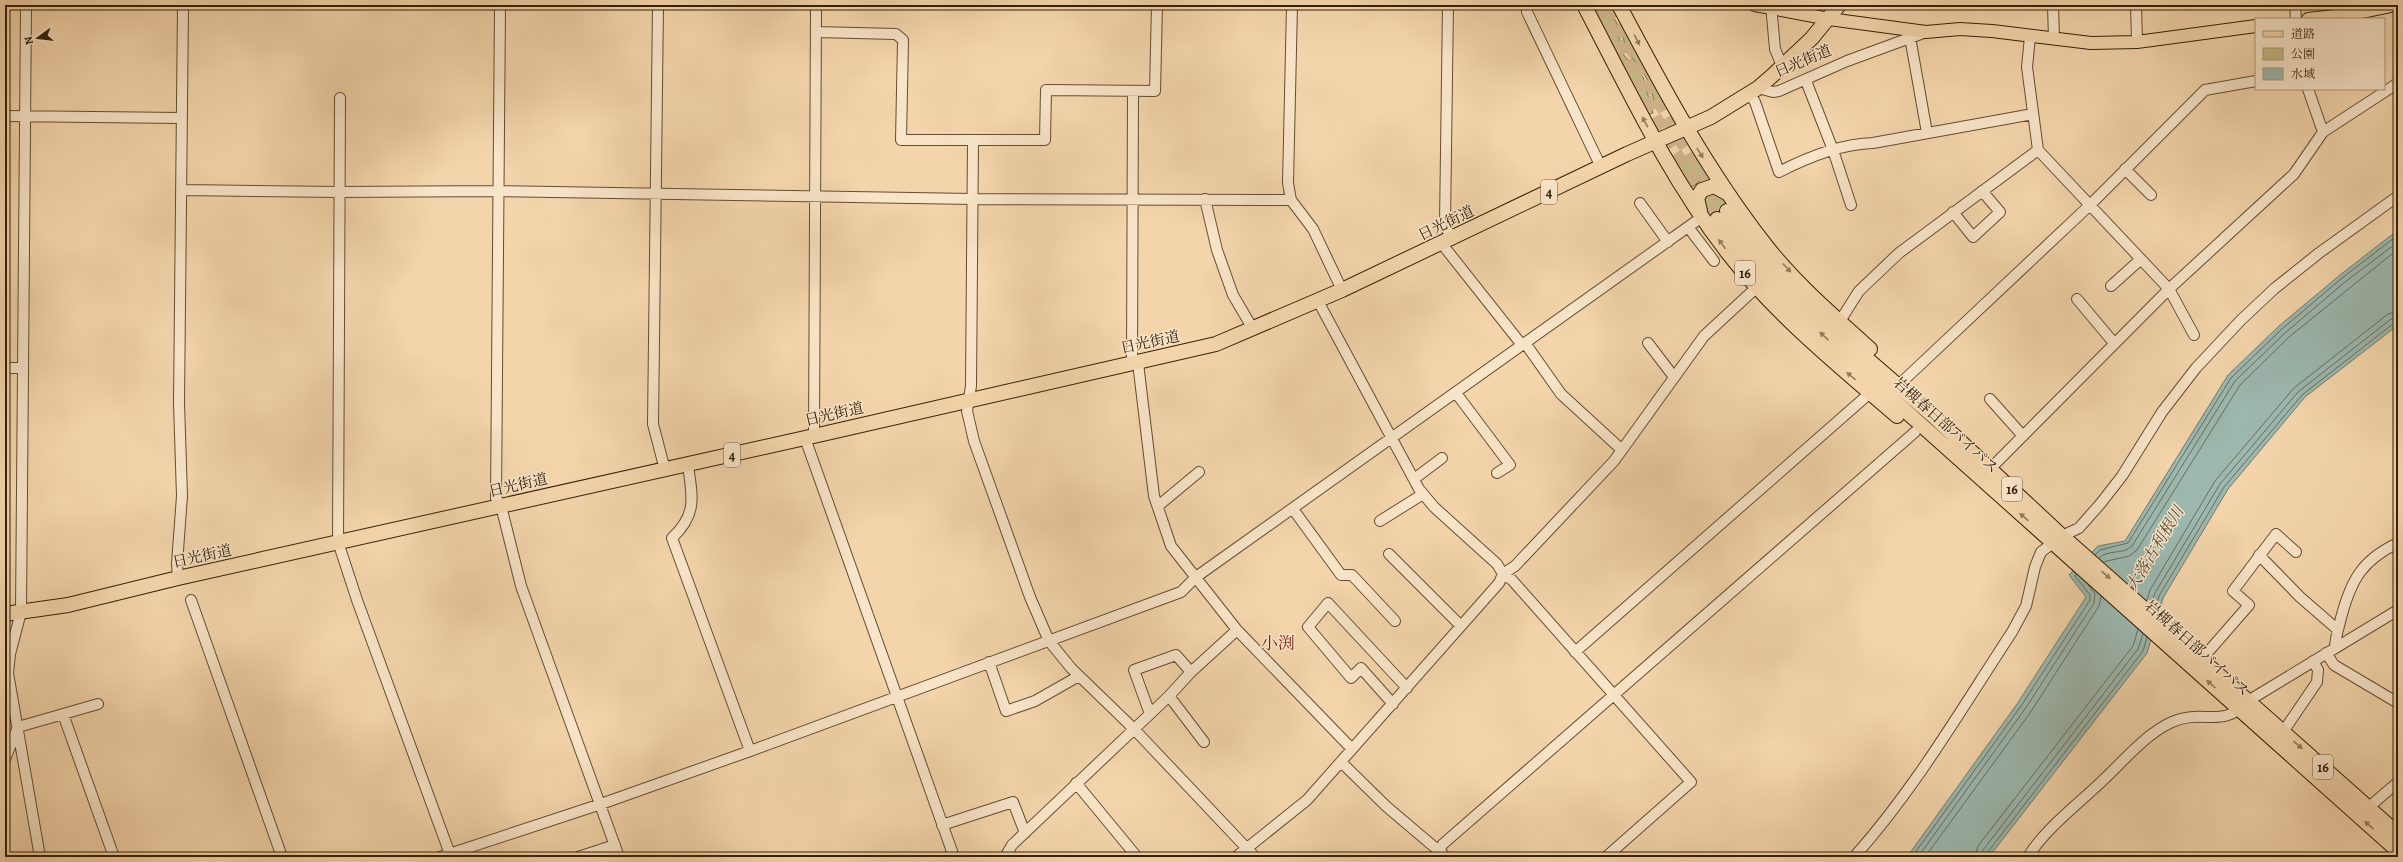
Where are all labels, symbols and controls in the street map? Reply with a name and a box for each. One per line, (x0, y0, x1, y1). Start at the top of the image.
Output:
north arrow (18, 18, 58, 58)
legend (2255, 18, 2385, 90)
text: 道路 (2291, 26, 2315, 42)
one-way arrow (1634, 34, 1641, 45)
text: N (21, 35, 37, 46)
street label: 日光街道 (1771, 40, 1835, 82)
text: 公園 (2291, 46, 2315, 62)
text: 水域 (2291, 66, 2315, 82)
one-way arrow (1642, 116, 1649, 128)
one-way arrow (1697, 147, 1704, 159)
road number: 4 (1541, 180, 1557, 204)
street label: 日光街道 (1415, 201, 1477, 245)
one-way arrow (1718, 238, 1726, 249)
road number: 16 (1735, 261, 1755, 285)
one-way arrow (1782, 263, 1791, 273)
street label: 日光街道 (1119, 326, 1181, 358)
one-way arrow (1819, 332, 1828, 341)
one-way arrow (1846, 372, 1857, 381)
street label: 岩槻春日部バイパス (1889, 373, 2003, 477)
street label: 日光街道 (803, 398, 865, 430)
road number: 4 (724, 443, 740, 467)
street label: 日光街道 (487, 469, 549, 501)
road number: 16 (2002, 477, 2022, 501)
water label: 大落古利根川 (2121, 500, 2190, 596)
one-way arrow (2019, 512, 2029, 521)
street label: 日光街道 (171, 540, 233, 572)
one-way arrow (2100, 571, 2111, 580)
street label: 岩槻春日部バイパス (2140, 596, 2254, 700)
district label: 小渕 (1261, 632, 1295, 655)
one-way arrow (2206, 679, 2216, 688)
one-way arrow (2293, 741, 2303, 750)
road number: 16 (2313, 755, 2333, 779)
one-way arrow (2364, 820, 2374, 829)

